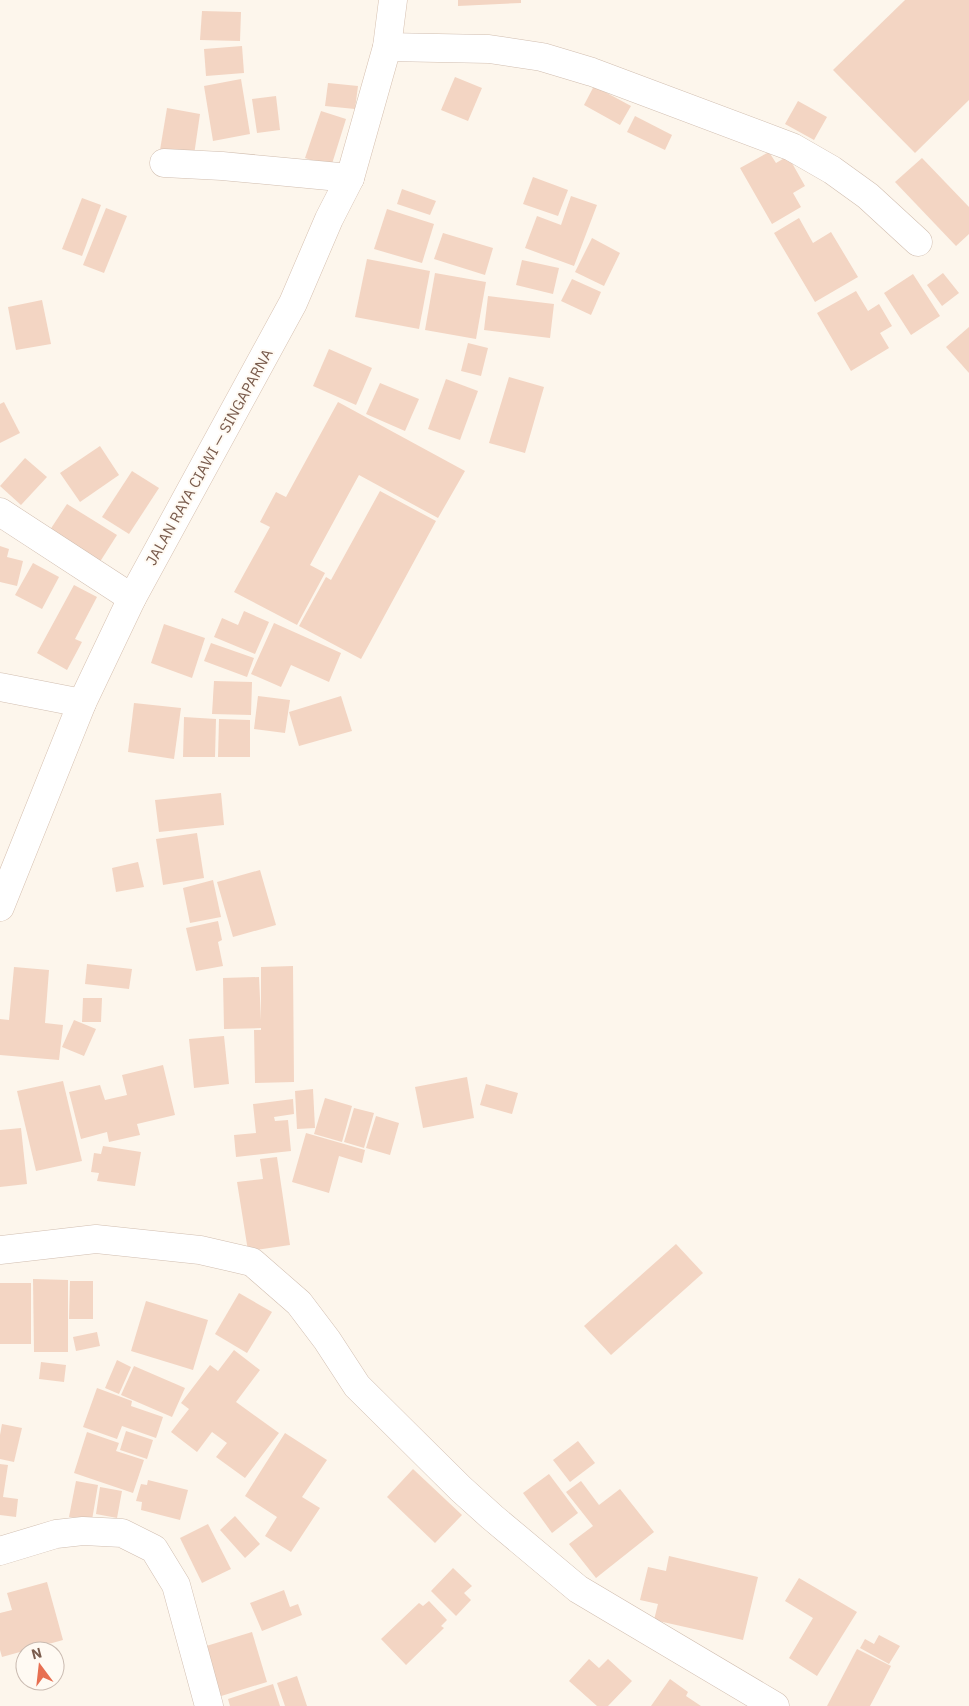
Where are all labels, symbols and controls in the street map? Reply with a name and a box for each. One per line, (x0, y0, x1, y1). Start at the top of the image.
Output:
street label: JALAN RAYA CIAWI — SINGAPARNA (141, 345, 277, 569)
north arrow (15, 1641, 65, 1691)
text: N (29, 1643, 44, 1663)

